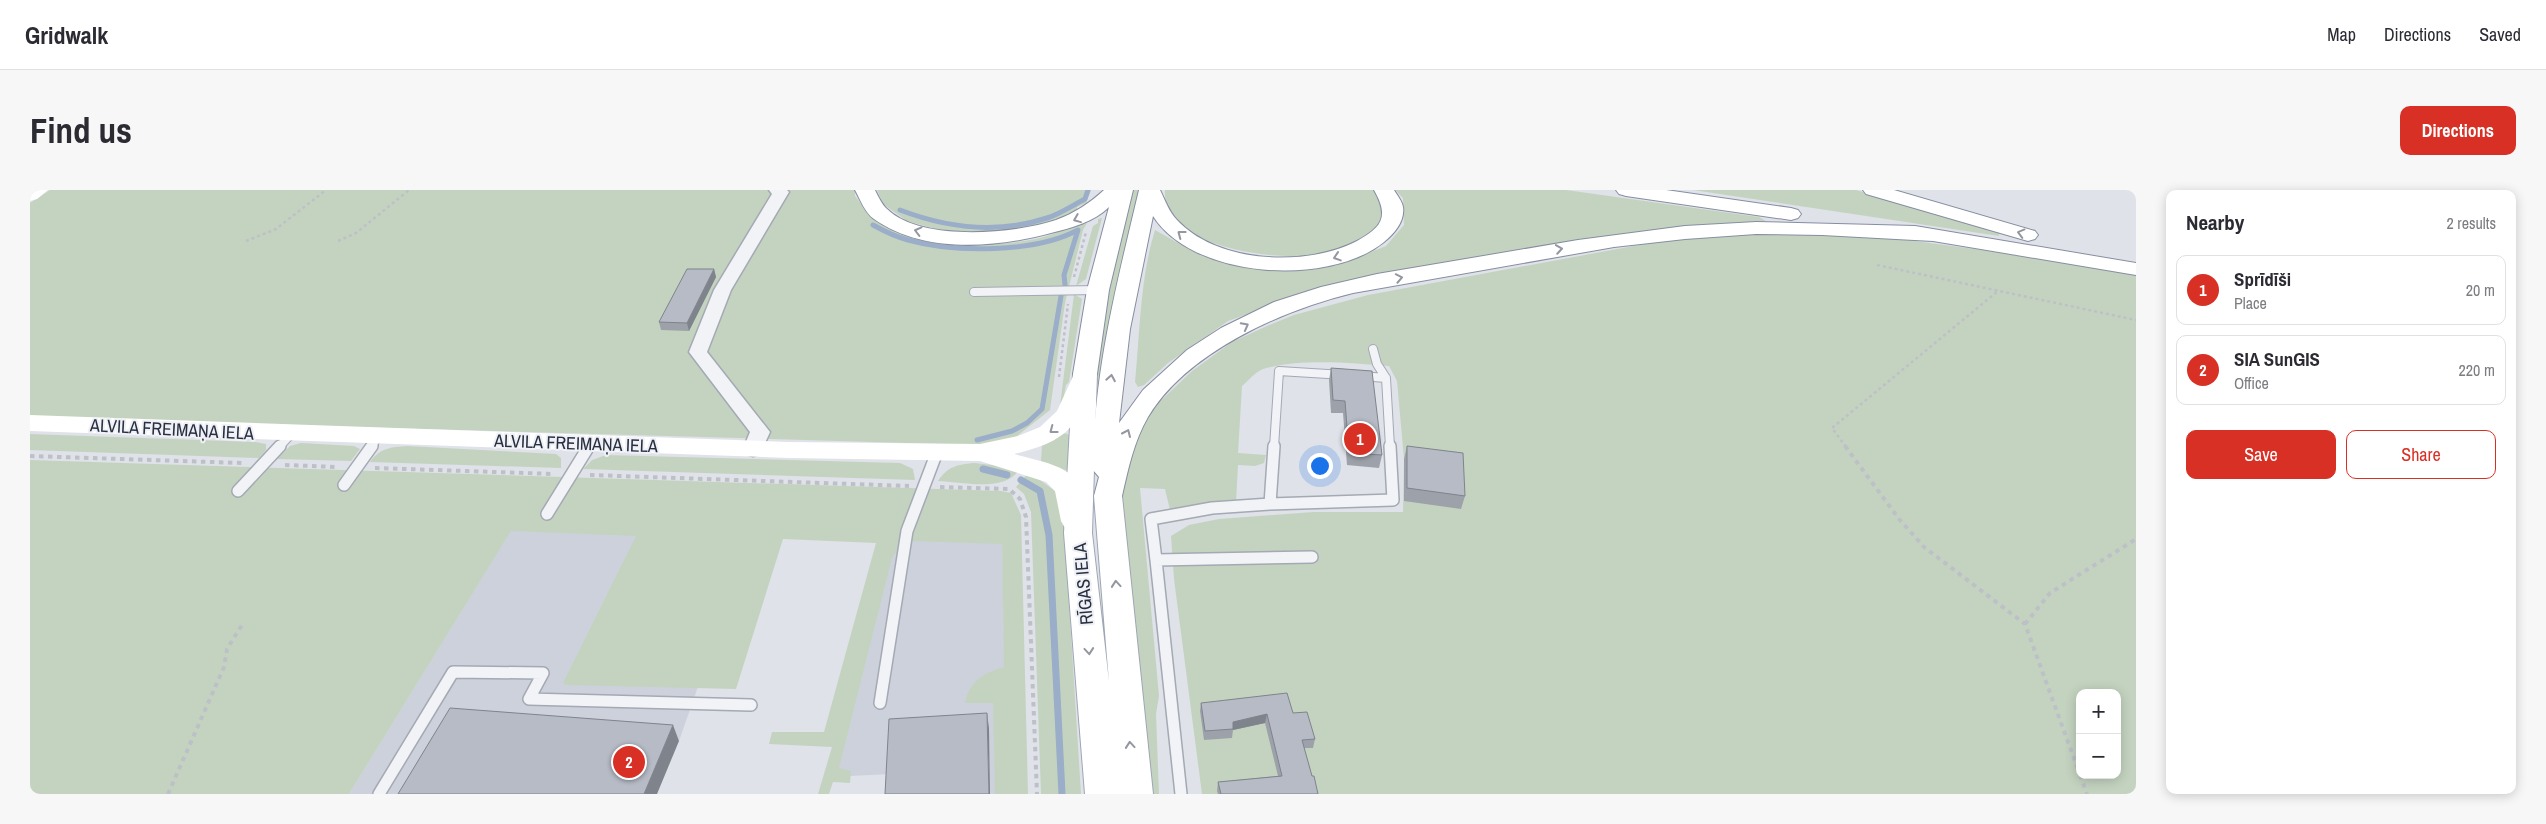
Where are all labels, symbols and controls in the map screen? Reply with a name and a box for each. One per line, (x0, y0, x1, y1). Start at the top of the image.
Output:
text: Gridwalk (25, 19, 108, 51)
text: Map (2327, 22, 2356, 47)
text: Directions (2384, 22, 2451, 47)
text: Saved (2479, 22, 2521, 47)
button: Directions (2400, 106, 2516, 155)
text: Find us (30, 107, 132, 154)
text: Nearby (2186, 208, 2244, 237)
text: 2 results (2446, 212, 2496, 234)
one-way arrow (1073, 213, 1082, 223)
one-way arrow (914, 226, 922, 237)
one-way arrow (2017, 228, 2026, 239)
one-way arrow (1177, 231, 1187, 240)
one-way arrow (1555, 245, 1563, 255)
one-way arrow (1334, 251, 1342, 261)
text: Sprīdīši (2234, 266, 2291, 292)
one-way arrow (1395, 273, 1403, 283)
text: 1 (2199, 279, 2207, 301)
text: 20 m (2466, 279, 2495, 301)
text: Place (2234, 292, 2267, 314)
one-way arrow (1239, 322, 1248, 332)
text: SIA SunGIS (2234, 346, 2320, 372)
text: 2 (2199, 359, 2207, 381)
text: 220 m (2459, 359, 2495, 381)
text: Office (2234, 372, 2269, 394)
one-way arrow (1105, 374, 1115, 382)
street label: ALVILA FREIMAŅA IELA (89, 412, 255, 446)
pin: 1 (1344, 420, 1376, 458)
one-way arrow (1050, 425, 1059, 433)
street label: ALVILA FREIMAŅA IELA (493, 428, 658, 458)
one-way arrow (1120, 429, 1131, 438)
button: Save (2186, 430, 2336, 479)
button: Share (2346, 430, 2496, 479)
your location (1307, 453, 1333, 479)
street label: RĪGAS IELA (1067, 542, 1099, 626)
one-way arrow (1110, 579, 1121, 587)
one-way arrow (1083, 648, 1094, 656)
map controls (2076, 689, 2121, 779)
button: + (2076, 689, 2121, 734)
button: − (2076, 734, 2121, 779)
one-way arrow (1125, 741, 1136, 749)
pin: 2 (613, 743, 645, 781)

